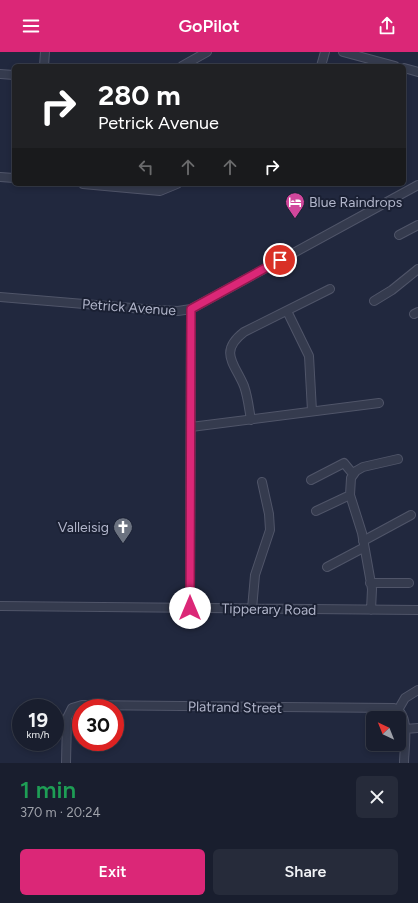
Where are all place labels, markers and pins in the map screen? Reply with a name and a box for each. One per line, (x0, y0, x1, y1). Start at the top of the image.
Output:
hotel icon: Blue Raindrops (284, 191, 306, 219)
place label: Blue Raindrops (309, 194, 402, 211)
pin (263, 243, 297, 277)
church icon: Valleisig (112, 516, 134, 544)
place label: Valleisig (58, 519, 109, 536)

